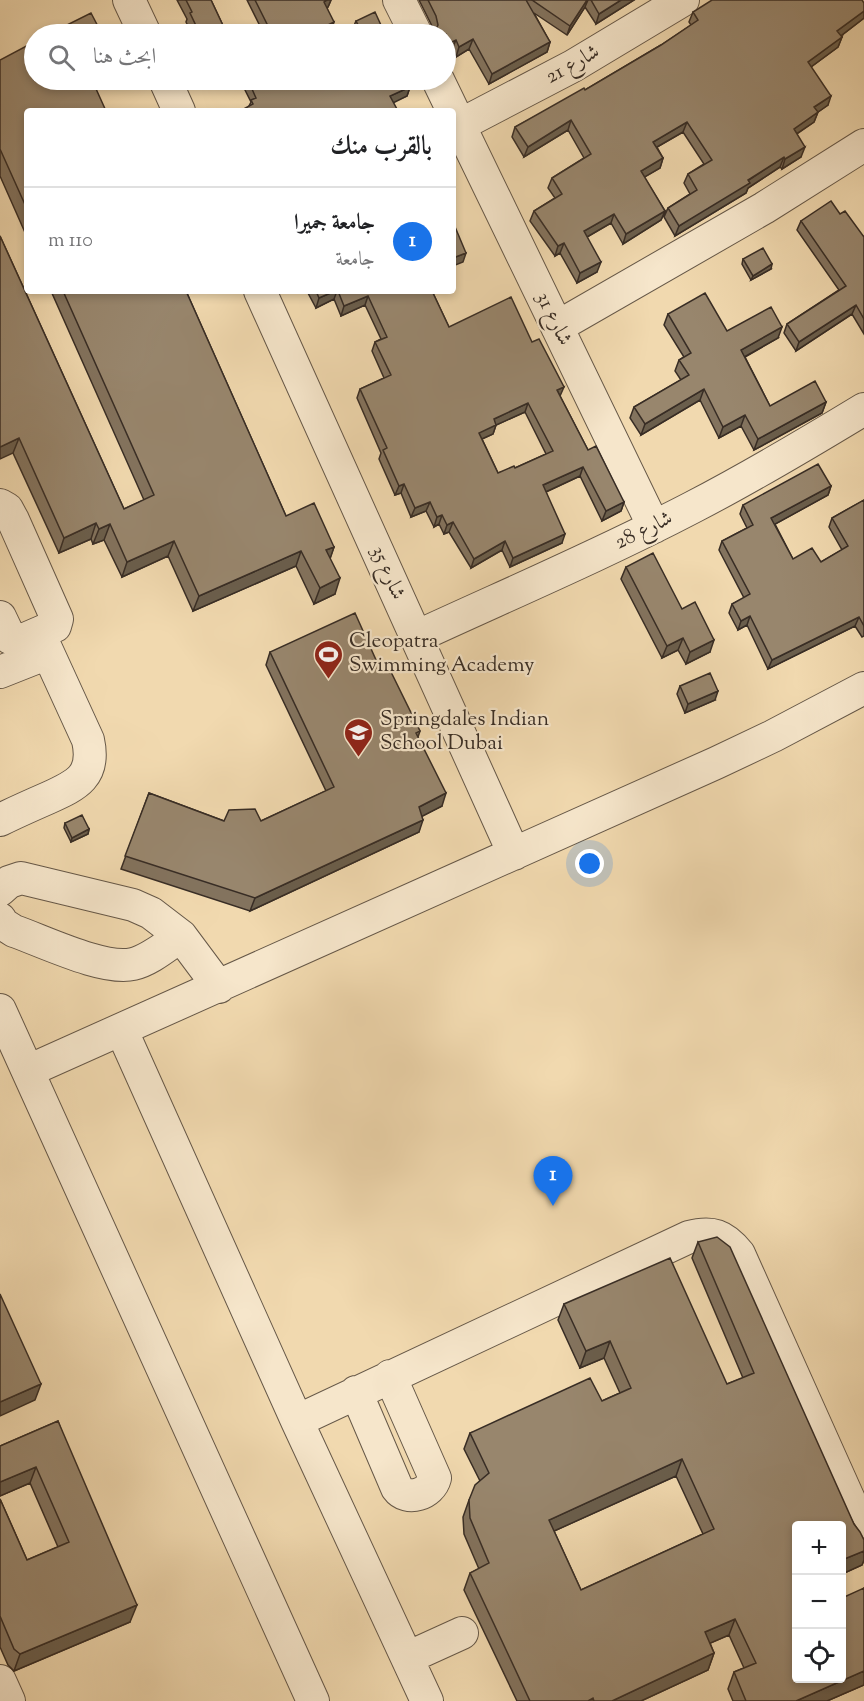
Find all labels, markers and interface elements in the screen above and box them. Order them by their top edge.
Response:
search box [24,24,456,90]
street label: شارع 21 [540,38,606,93]
icon: search [45,41,78,74]
text: ابحث هنا [93,42,156,74]
text: بالقرب منك [330,129,432,166]
text: جامعة جميرا [294,208,375,240]
text: 110 m [48,227,93,256]
text: 1 [409,227,416,256]
text: جامعة [336,246,375,275]
street label: شارع 31 [526,287,579,351]
street label: شارع 28 [610,504,679,559]
street label: شارع 35 [361,541,412,605]
place label: Cleopatra Swimming Academy [349,627,535,681]
sports icon: Cleopatra Swimming Academy [312,638,344,680]
place label: Springdales Indian School Dubai [380,705,549,759]
school or university icon: Springdales Indian School Dubai [343,716,375,758]
your location [575,849,604,878]
pin: 1 [534,1156,572,1206]
map controls [792,1521,846,1683]
button: + [792,1521,846,1575]
button: − [792,1575,846,1629]
button: locate [792,1629,846,1683]

